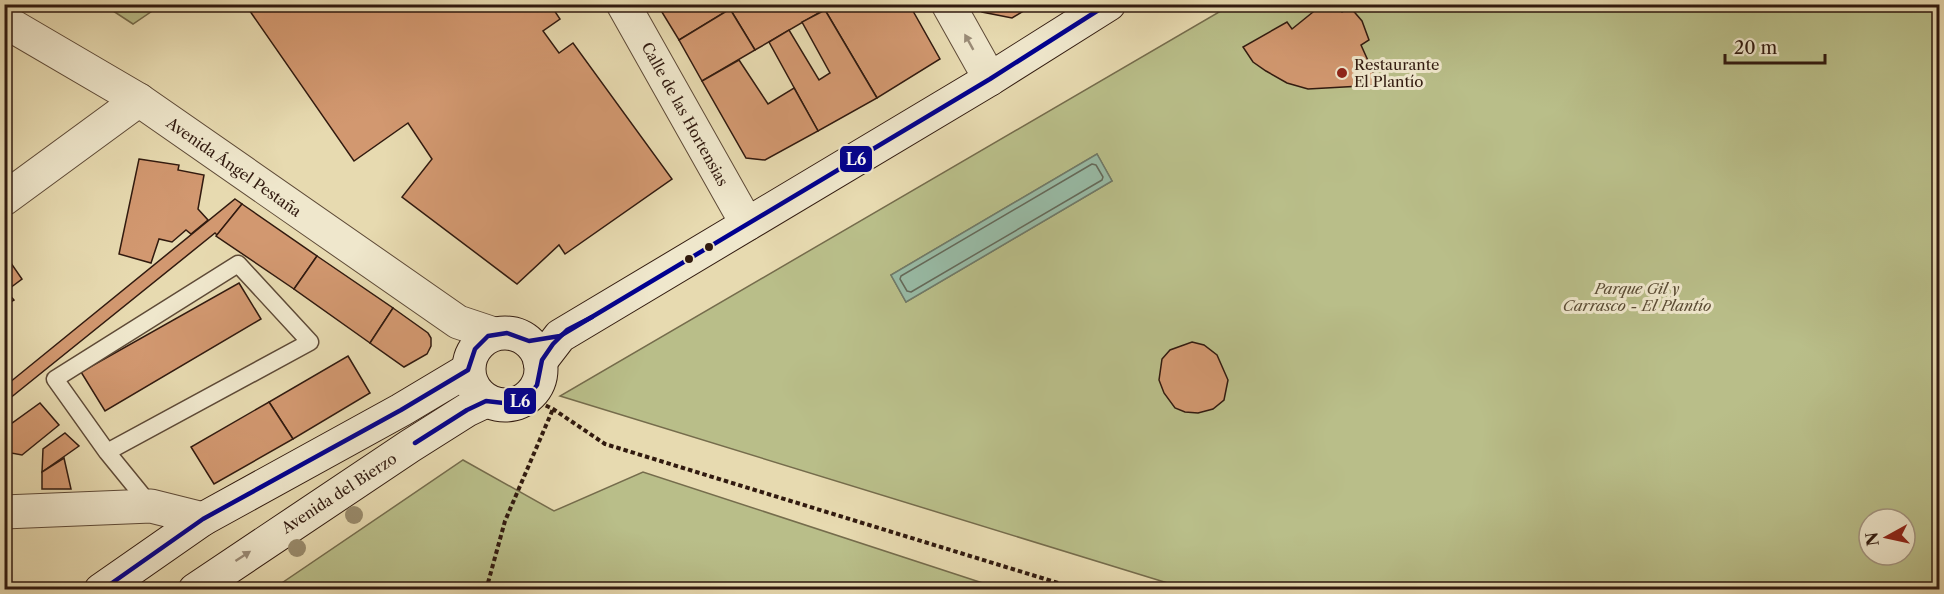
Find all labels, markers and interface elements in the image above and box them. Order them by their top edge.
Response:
scale bar [1725,27,1826,65]
one-way arrow [964,33,974,50]
text: 20 m [1734,37,1778,59]
street label: Calle de las Hortensias [637,39,733,189]
place label: Restaurante El Plantío [1354,55,1439,91]
marker: Restaurante El Plantío [1335,66,1349,80]
street label: Avenida Ángel Pestaña [162,113,305,221]
line badge: L6 [839,145,873,173]
text: L6 [846,149,867,169]
unlabelled marker [703,241,715,253]
unlabelled marker [683,253,695,265]
park label: Parque Gil y Carrasco - El Plantío [1563,279,1711,315]
line badge: L6 [503,387,537,415]
text: L6 [510,391,531,411]
street label: Avenida del Bierzo [277,449,400,538]
north arrow [1857,507,1917,567]
text: N [1861,531,1883,547]
one-way arrow [235,551,251,562]

